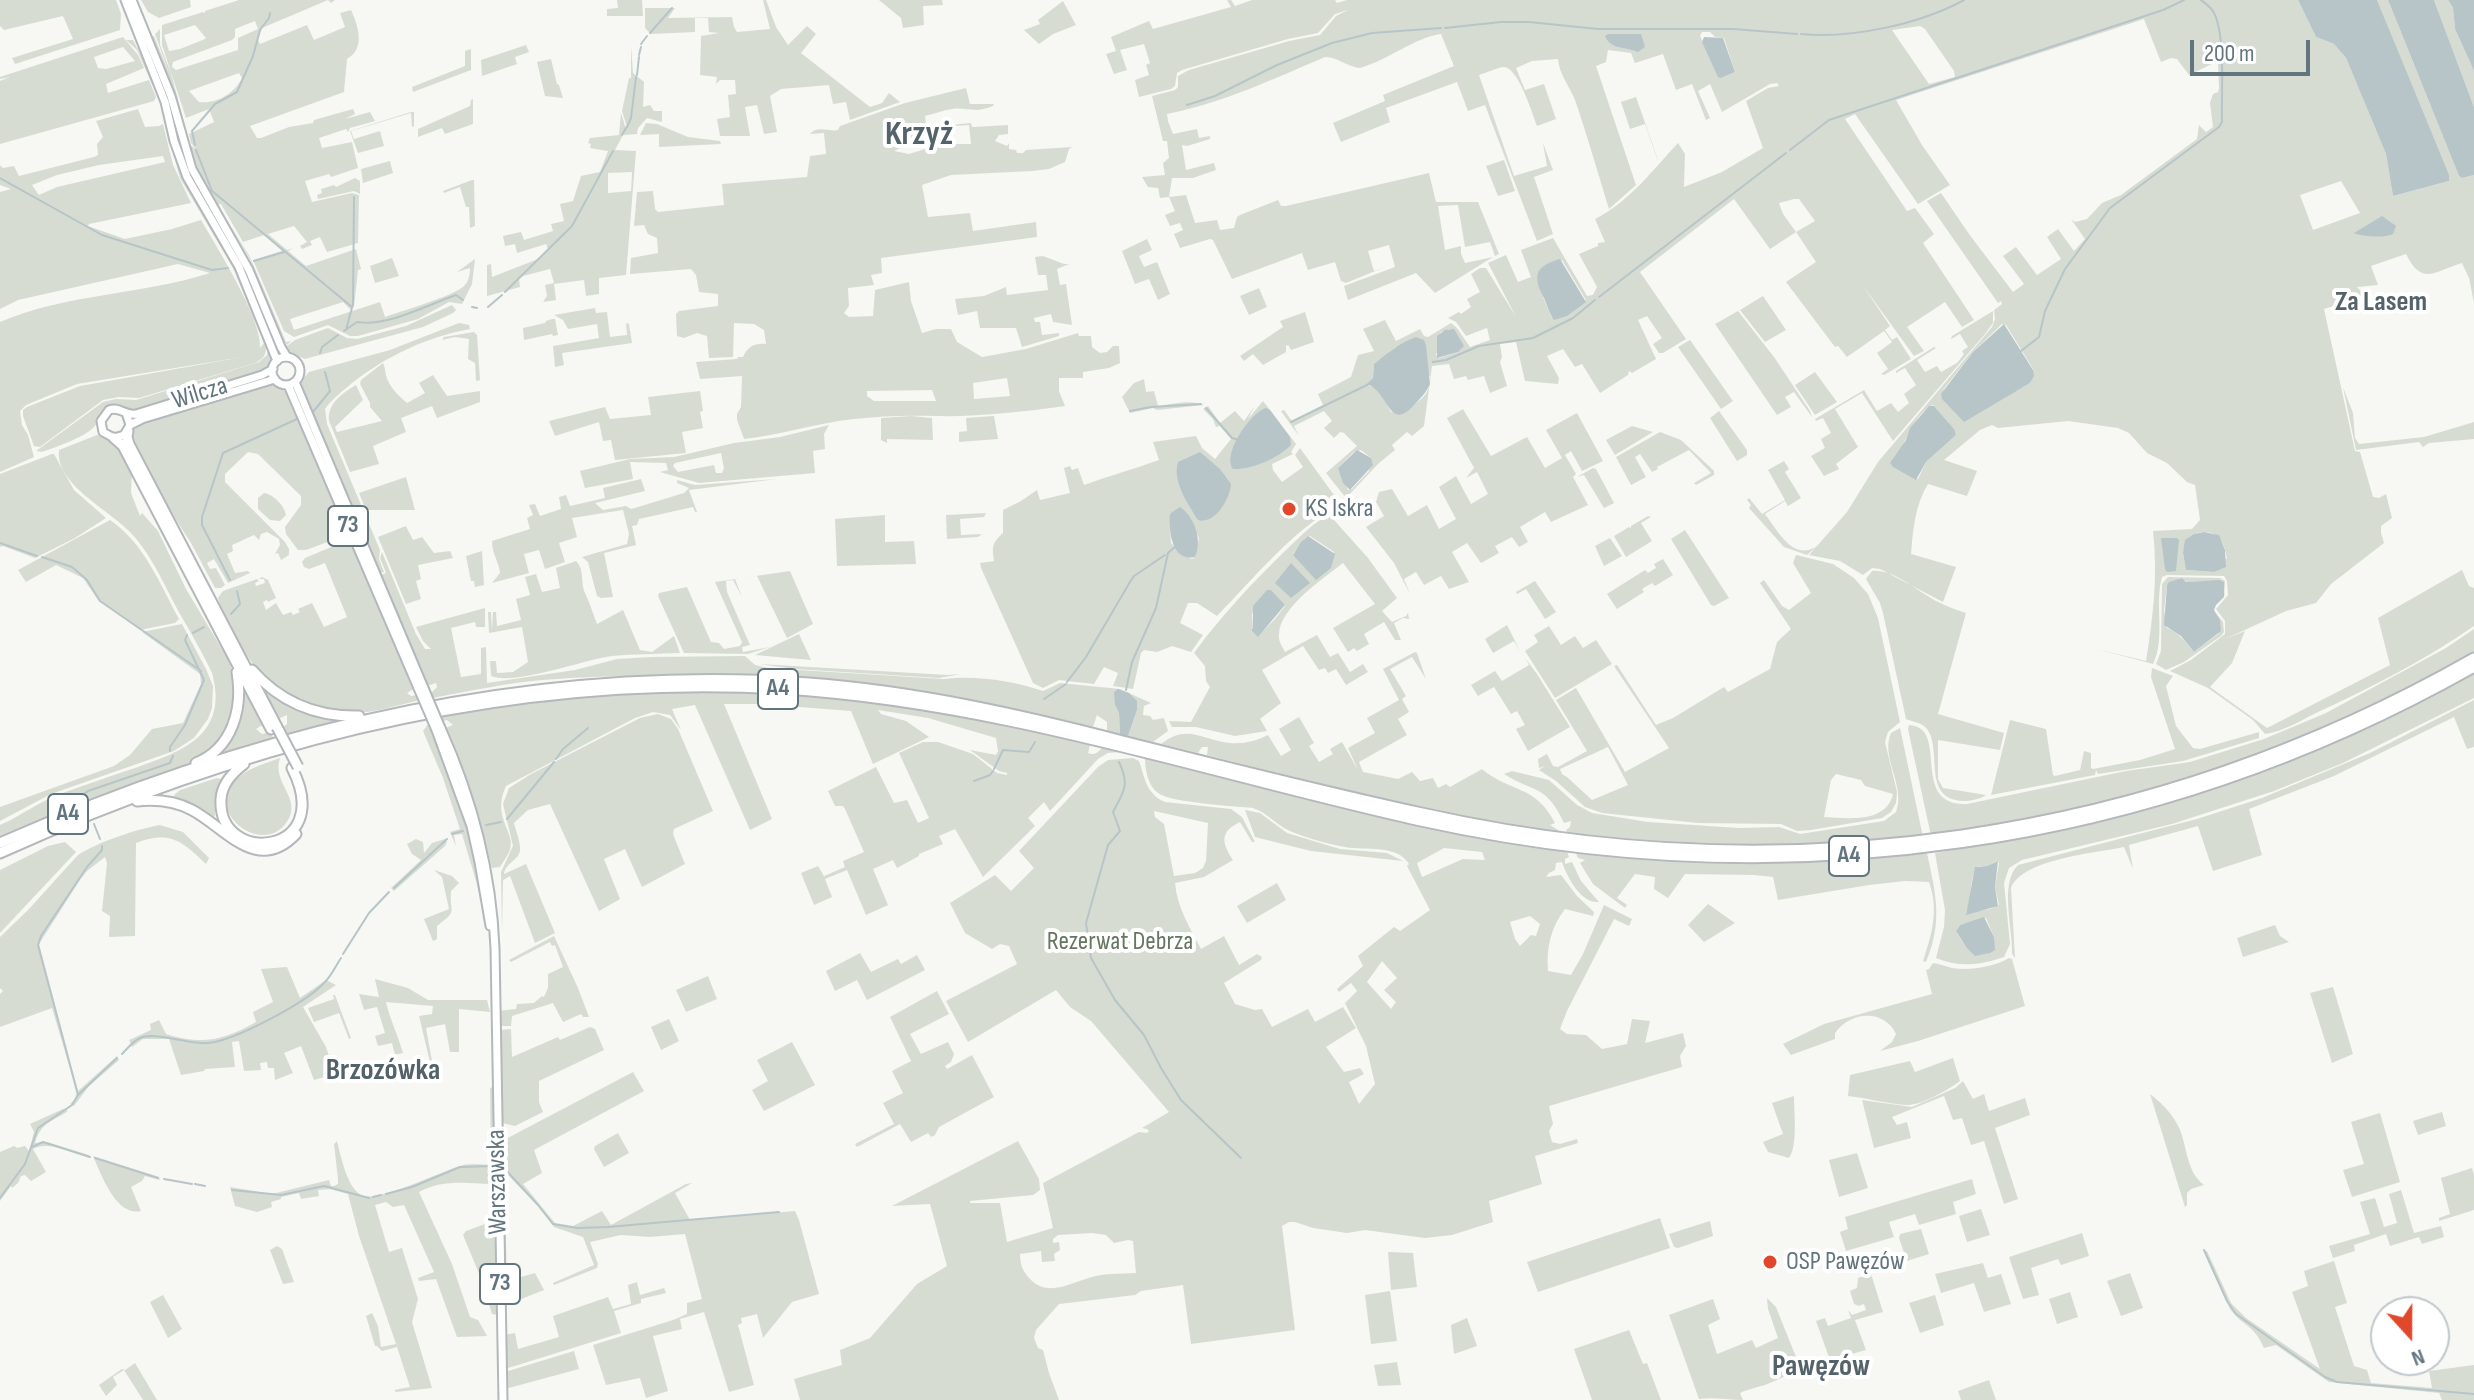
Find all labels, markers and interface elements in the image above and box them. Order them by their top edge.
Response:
scale bar [2194,24,2314,74]
text: 200 m [2204,39,2255,68]
district label: Krzyż [885,115,953,155]
district label: Za Lasem [2335,286,2427,320]
street label: Wilcza [169,371,231,417]
place label: KS Iskra [1305,493,1374,525]
marker: KS Iskra [1280,500,1298,518]
road number: 73 [328,506,368,546]
road number: A4 [758,669,798,709]
road number: A4 [48,794,88,834]
road number: A4 [1829,836,1869,876]
park label: Rezerwat Debrza [1047,926,1193,958]
district label: Brzozówka [326,1053,440,1089]
street label: Warszawska [481,1129,515,1235]
place label: OSP Pawęzów [1786,1246,1905,1278]
marker: OSP Pawęzów [1761,1253,1779,1271]
road number: 73 [480,1264,520,1304]
north arrow [2370,1296,2450,1376]
text: N [2408,1342,2428,1372]
district label: Pawęzów [1772,1349,1870,1385]

